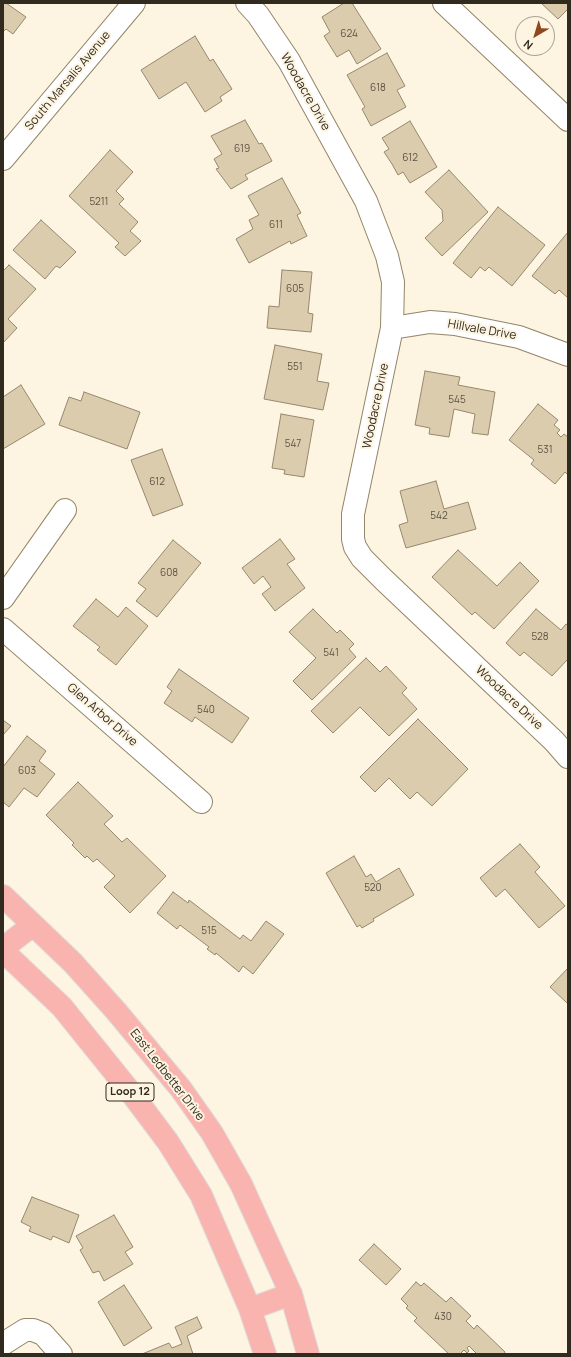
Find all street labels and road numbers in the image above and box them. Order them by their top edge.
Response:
street label: South Marsalis Avenue [22,28,114,134]
street label: Woodacre Drive [277,51,333,133]
street label: Hillvale Drive [447,317,517,343]
street label: Woodacre Drive [360,362,392,450]
street label: Woodacre Drive [472,663,546,733]
street label: Glen Arbor Drive [64,681,140,749]
street label: East Ledbetter Drive [127,1026,207,1124]
road number: Loop 12 [106,1083,154,1101]

